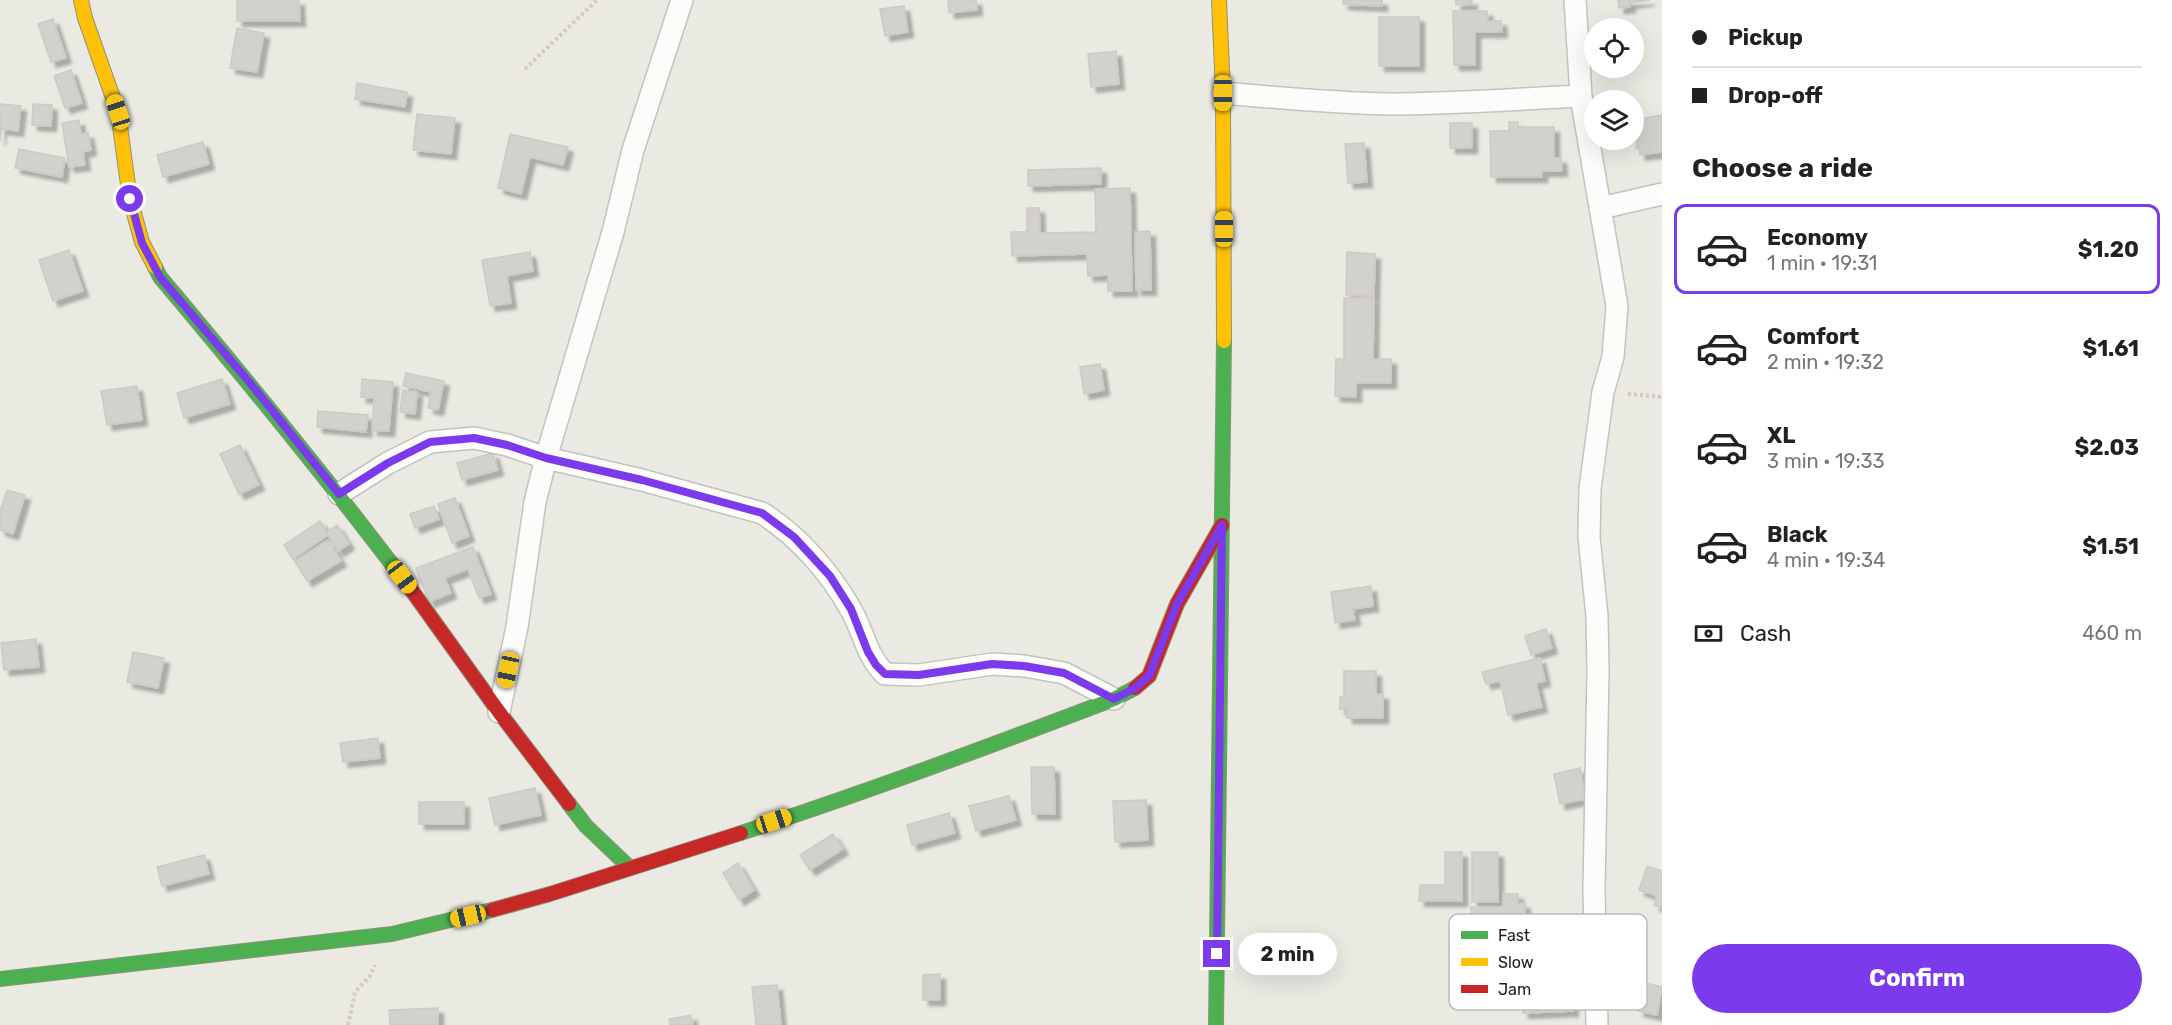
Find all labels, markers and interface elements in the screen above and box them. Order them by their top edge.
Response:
map controls [1584,18,1644,150]
button: locate [1584,18,1644,78]
text: Pickup [1728,24,1803,51]
car [1214,75,1232,111]
text: Drop-off [1728,82,1823,109]
button: layers [1584,90,1644,150]
car [104,92,132,132]
text: Choose a ride [1692,152,1873,184]
route start [116,185,143,212]
car [1215,211,1233,247]
icon: car [1695,222,1749,276]
text: Economy [1767,224,1868,251]
text: $1.20 [2078,236,2139,263]
text: 1 min · 19:31 [1767,251,1877,275]
icon: car [1695,321,1749,375]
text: Comfort [1767,323,1859,350]
text: $1.61 [2082,335,2139,362]
text: 2 min · 19:32 [1767,350,1884,374]
icon: car [1695,420,1749,474]
text: XL [1767,422,1795,449]
text: $2.03 [2074,434,2139,461]
text: 3 min · 19:33 [1767,449,1885,473]
icon: car [1695,519,1749,573]
text: Black [1767,521,1828,548]
text: $1.51 [2082,533,2139,560]
text: 4 min · 19:34 [1767,548,1885,572]
car [384,557,420,597]
icon: cash [1692,617,1725,650]
text: Cash [1740,620,1791,647]
text: 460 m [2082,621,2142,645]
car [495,651,521,689]
car [754,807,794,835]
car [448,903,488,929]
legend [1449,914,1647,1010]
text: Fast [1498,926,1530,945]
callout: 2 min [1238,933,1337,975]
route end [1203,940,1230,967]
text: 2 min [1260,942,1315,966]
button: Confirm [1692,944,2142,1013]
text: Slow [1498,953,1534,972]
text: Jam [1498,980,1531,999]

